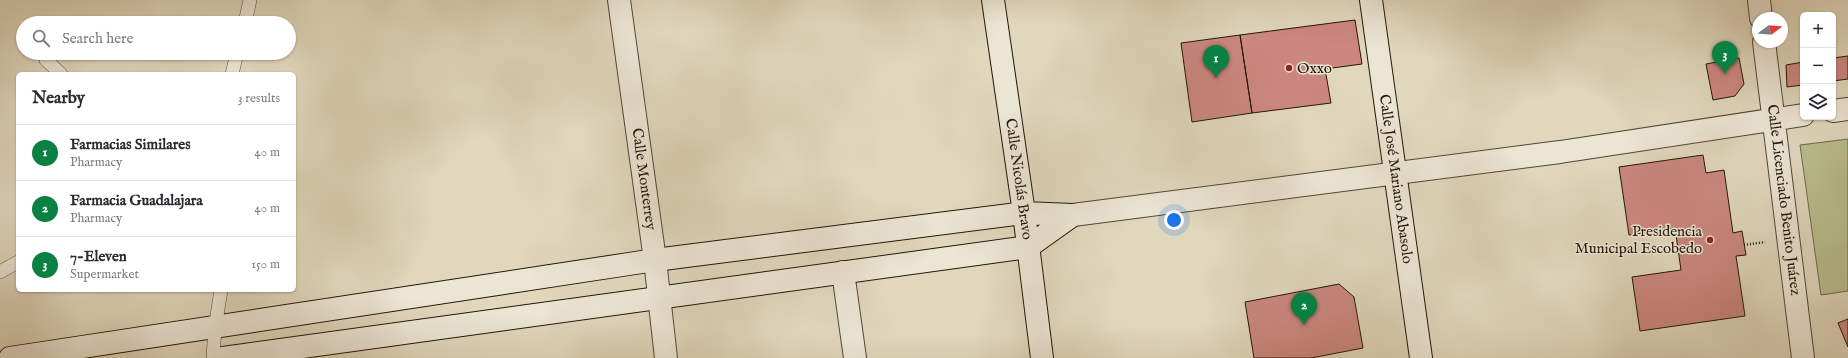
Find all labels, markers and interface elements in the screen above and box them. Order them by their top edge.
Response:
north arrow [1752,12,1788,48]
map controls [1800,12,1836,120]
button: + [1800,12,1836,48]
search box [16,16,296,60]
icon: search [30,27,52,49]
text: Search here [62,29,133,48]
pin: 3 [1712,41,1738,74]
pin: 1 [1203,45,1229,78]
button: − [1800,48,1836,84]
place label: Oxxo [1297,59,1332,78]
marker: Oxxo [1284,63,1294,73]
button: layers [1800,84,1836,120]
text: Nearby [32,88,85,109]
text: 3 results [238,90,280,107]
street label: Calle José Mariano Abasolo [1375,93,1417,265]
street label: Calle Licenciado Benito Juárez [1763,103,1805,297]
street label: Calle Nicolás Bravo [1001,117,1037,241]
street label: Calle Monterrey [627,127,661,232]
text: Farmacias Similares [70,135,190,154]
text: 1 [43,144,47,161]
text: 40 m [254,144,280,161]
text: Pharmacy [70,154,122,171]
text: Farmacia Guadalajara [70,191,203,210]
text: 2 [42,200,48,217]
text: 40 m [254,200,280,217]
text: Pharmacy [70,210,122,227]
your location [1164,210,1184,230]
place label: Presidencia Municipal Escobedo [1575,222,1703,258]
marker: Presidencia Municipal Escobedo [1705,235,1715,245]
text: 7-Eleven [70,247,127,266]
text: 3 [43,256,47,273]
text: 150 m [251,256,280,273]
text: Supermarket [70,266,139,283]
pin: 2 [1291,292,1317,325]

